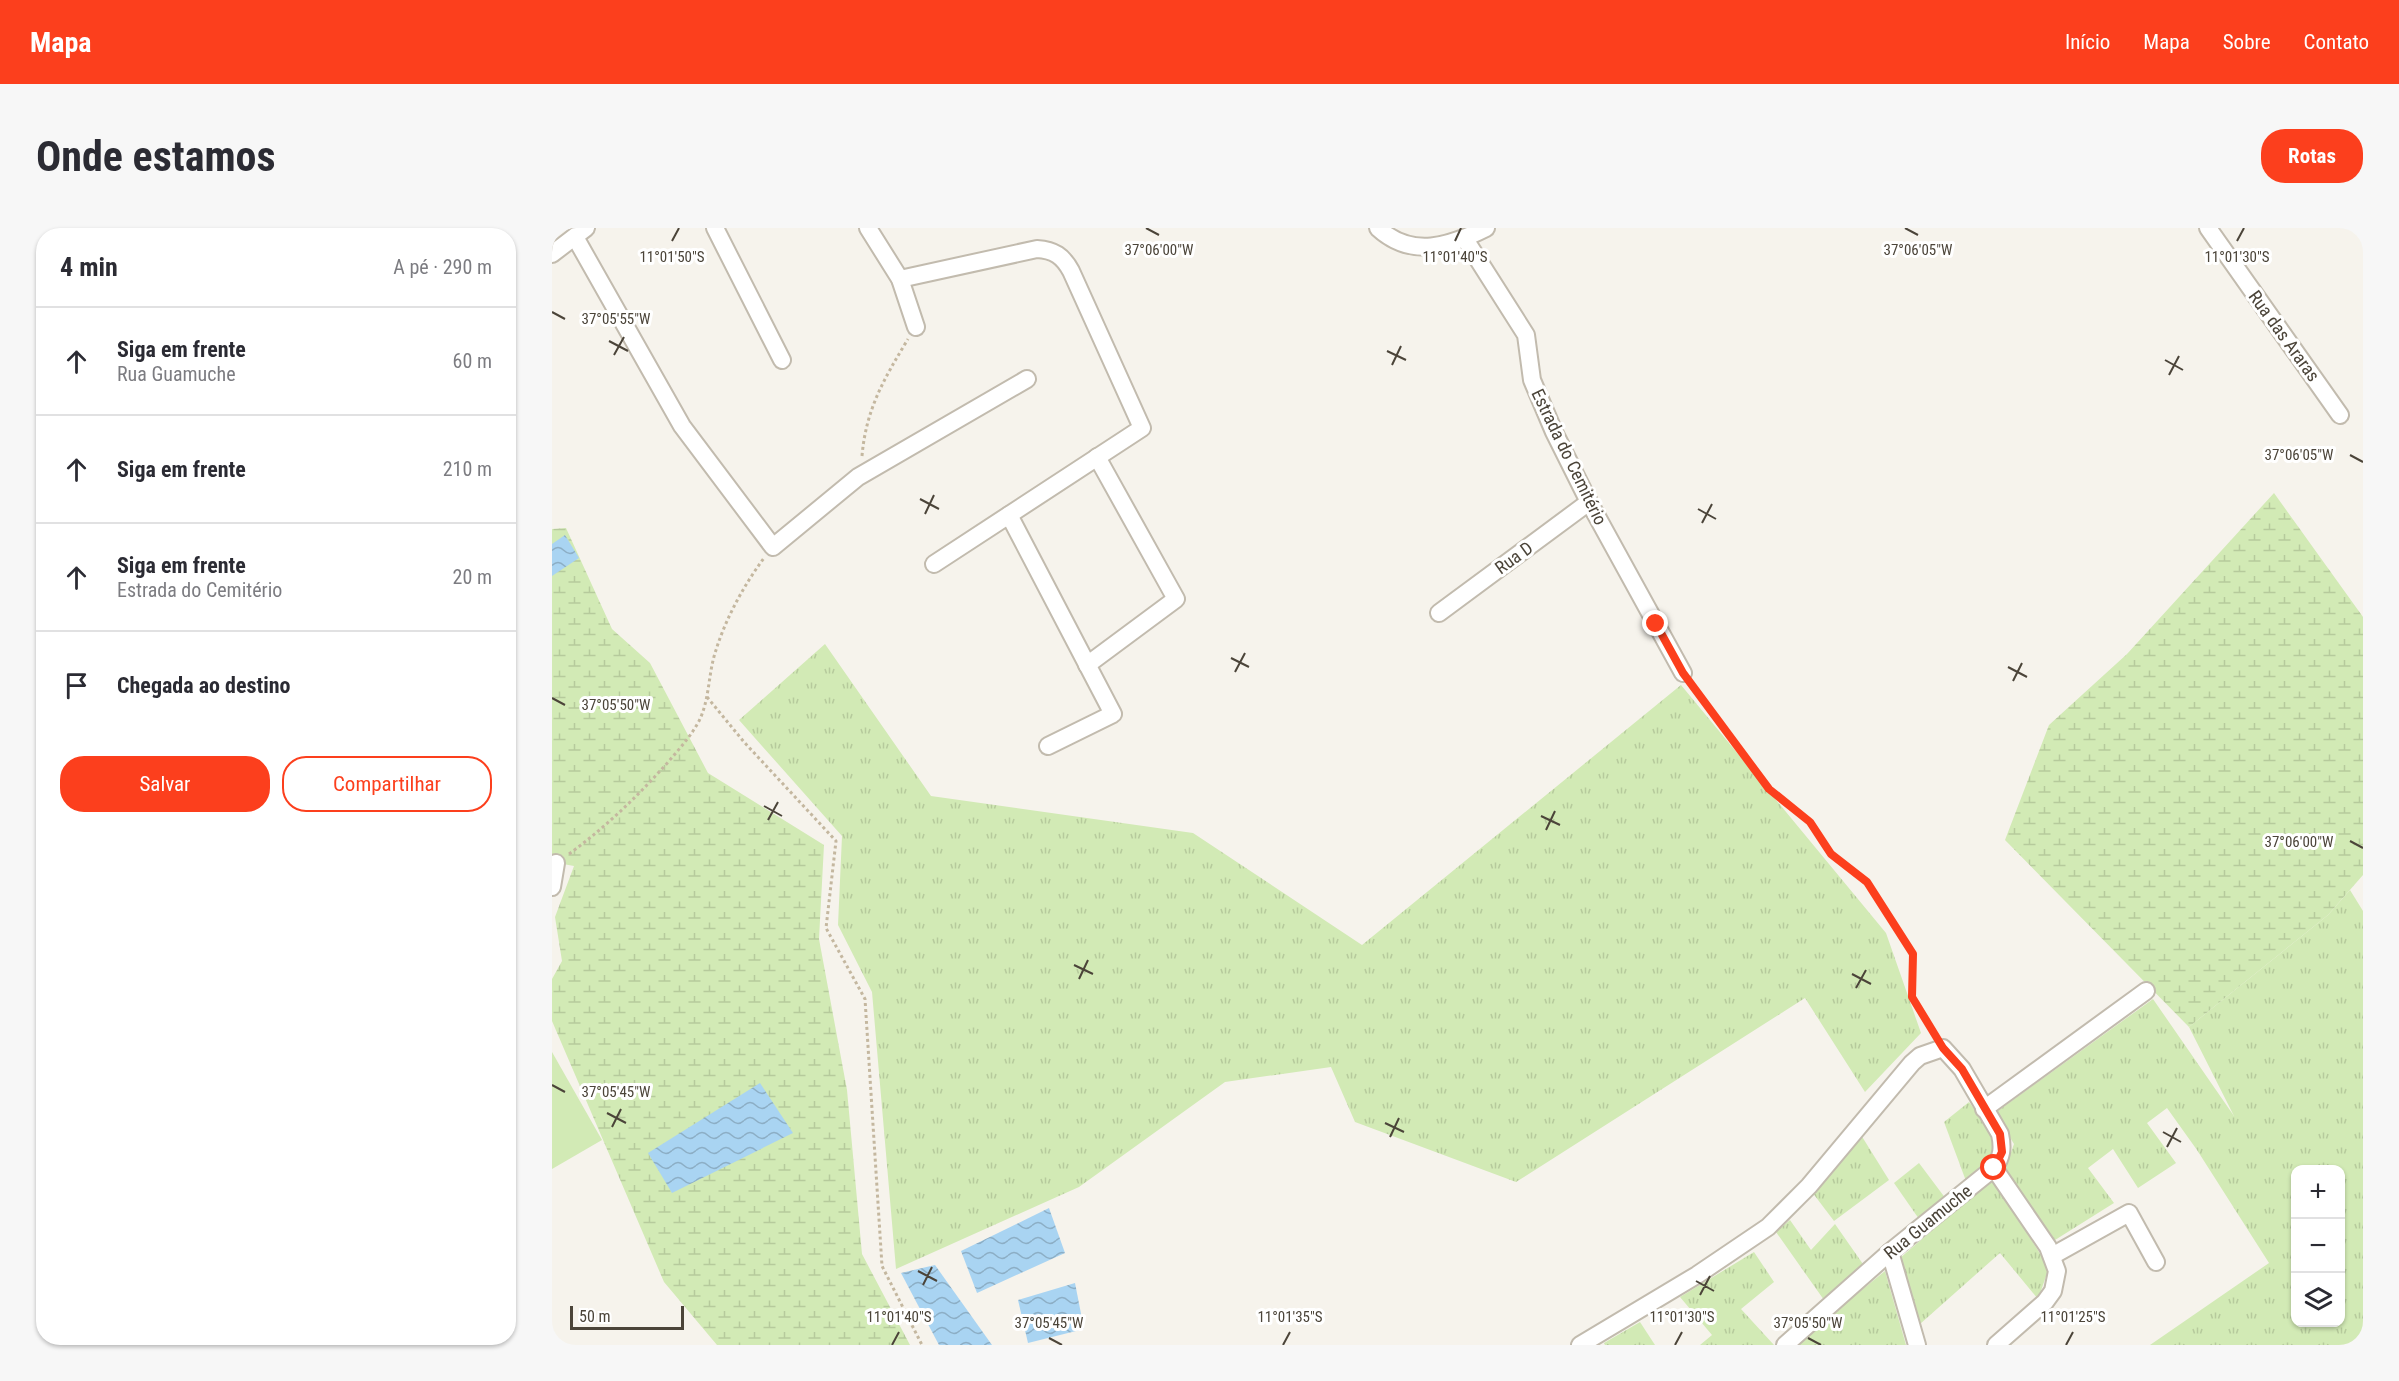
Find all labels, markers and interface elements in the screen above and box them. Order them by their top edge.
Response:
text: Mapa [30,26,91,59]
text: Início [2065,30,2110,54]
text: Mapa [2143,30,2190,54]
text: Sobre [2223,30,2271,54]
text: Contato [2304,30,2369,54]
button: Rotas [2261,129,2363,183]
text: Onde estamos [36,132,276,181]
text: 37°06'00"W [1125,241,1194,259]
text: 37°06'05"W [1884,241,1953,259]
text: 11°01'50"S [639,248,705,266]
text: 11°01'40"S [1422,248,1488,266]
text: 11°01'30"S [2204,248,2270,266]
text: 4 min [60,252,118,282]
text: A pé · 290 m [393,255,492,279]
street label: Rua das Araras [2244,286,2324,385]
text: 37°05'55"W [582,310,651,328]
text: Siga em frente [117,337,246,362]
icon: ahead [60,345,93,378]
text: 60 m [453,349,492,373]
text: Rua Guamuche [117,362,236,386]
street label: Estrada do Cemitério [1527,385,1611,528]
text: 37°06'05"W [2265,446,2334,464]
icon: ahead [60,453,93,486]
text: Siga em frente [117,457,246,482]
text: 210 m [443,457,492,481]
street label: Rua D [1491,537,1537,578]
text: Siga em frente [117,553,246,578]
icon: ahead [60,561,93,594]
text: 20 m [453,565,492,589]
text: Estrada do Cemitério [117,578,282,602]
route end [1642,610,1668,636]
icon: arrive [60,669,93,702]
text: Chegada ao destino [117,673,291,698]
text: 37°05'50"W [582,696,651,714]
button: Salvar [60,756,270,812]
button: Compartilhar [282,756,492,812]
text: 37°06'00"W [2265,833,2334,851]
text: 37°05'45"W [582,1083,651,1101]
route start [1980,1154,2006,1180]
map controls [2291,1165,2345,1327]
button: + [2291,1165,2345,1219]
street label: Rua Guamuche [1880,1180,1976,1263]
button: − [2291,1219,2345,1273]
button: layers [2291,1273,2345,1327]
scale bar [570,1303,684,1330]
text: 50 m [579,1307,611,1326]
text: 11°01'40"S [866,1308,932,1326]
text: 11°01'35"S [1257,1308,1323,1326]
text: 11°01'30"S [1649,1308,1715,1326]
text: 11°01'25"S [2040,1308,2106,1326]
text: 37°05'45"W [1015,1314,1084,1332]
text: 37°05'50"W [1774,1314,1843,1332]

